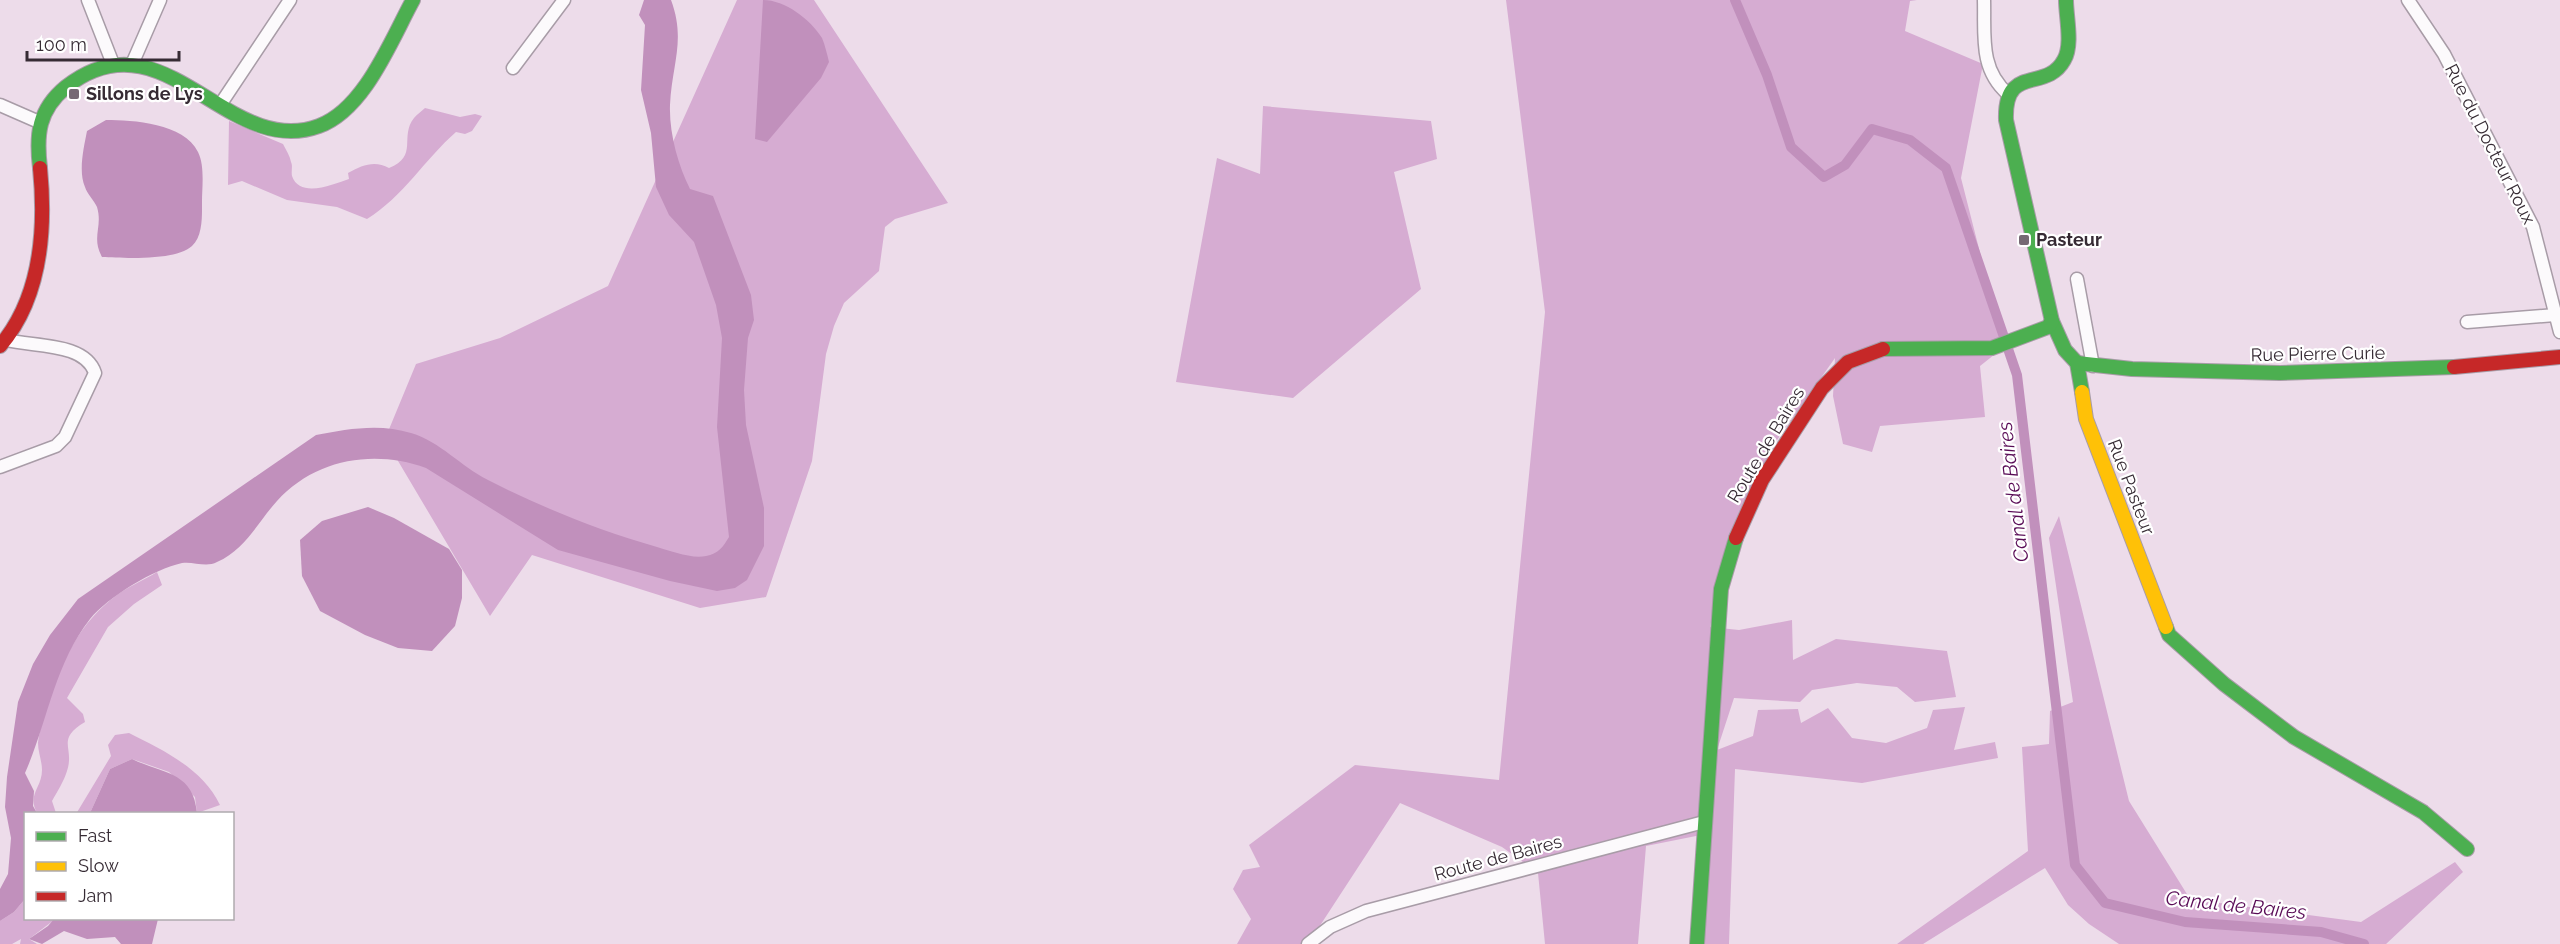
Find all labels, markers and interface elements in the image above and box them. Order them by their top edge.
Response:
scale bar [27,24,178,62]
text: 100 m [36,34,87,55]
street label: Rue du Docteur Roux [2441,60,2540,227]
place label: Sillons de Lys [86,83,203,104]
marker: Sillons de Lys [67,87,81,101]
place label: Pasteur [2036,229,2102,250]
marker: Pasteur [2017,233,2031,247]
street label: Rue Pierre Curie [2251,342,2386,365]
street label: Route de Baires [1723,383,1809,506]
water label: Canal de Baires [1992,420,2034,564]
street label: Rue Pasteur [2104,436,2160,538]
legend [24,812,234,920]
text: Fast [78,825,112,846]
street label: Route de Baires [1432,830,1564,885]
text: Slow [78,855,119,876]
text: Jam [78,885,113,906]
water label: Canal de Baires [2164,886,2308,924]

